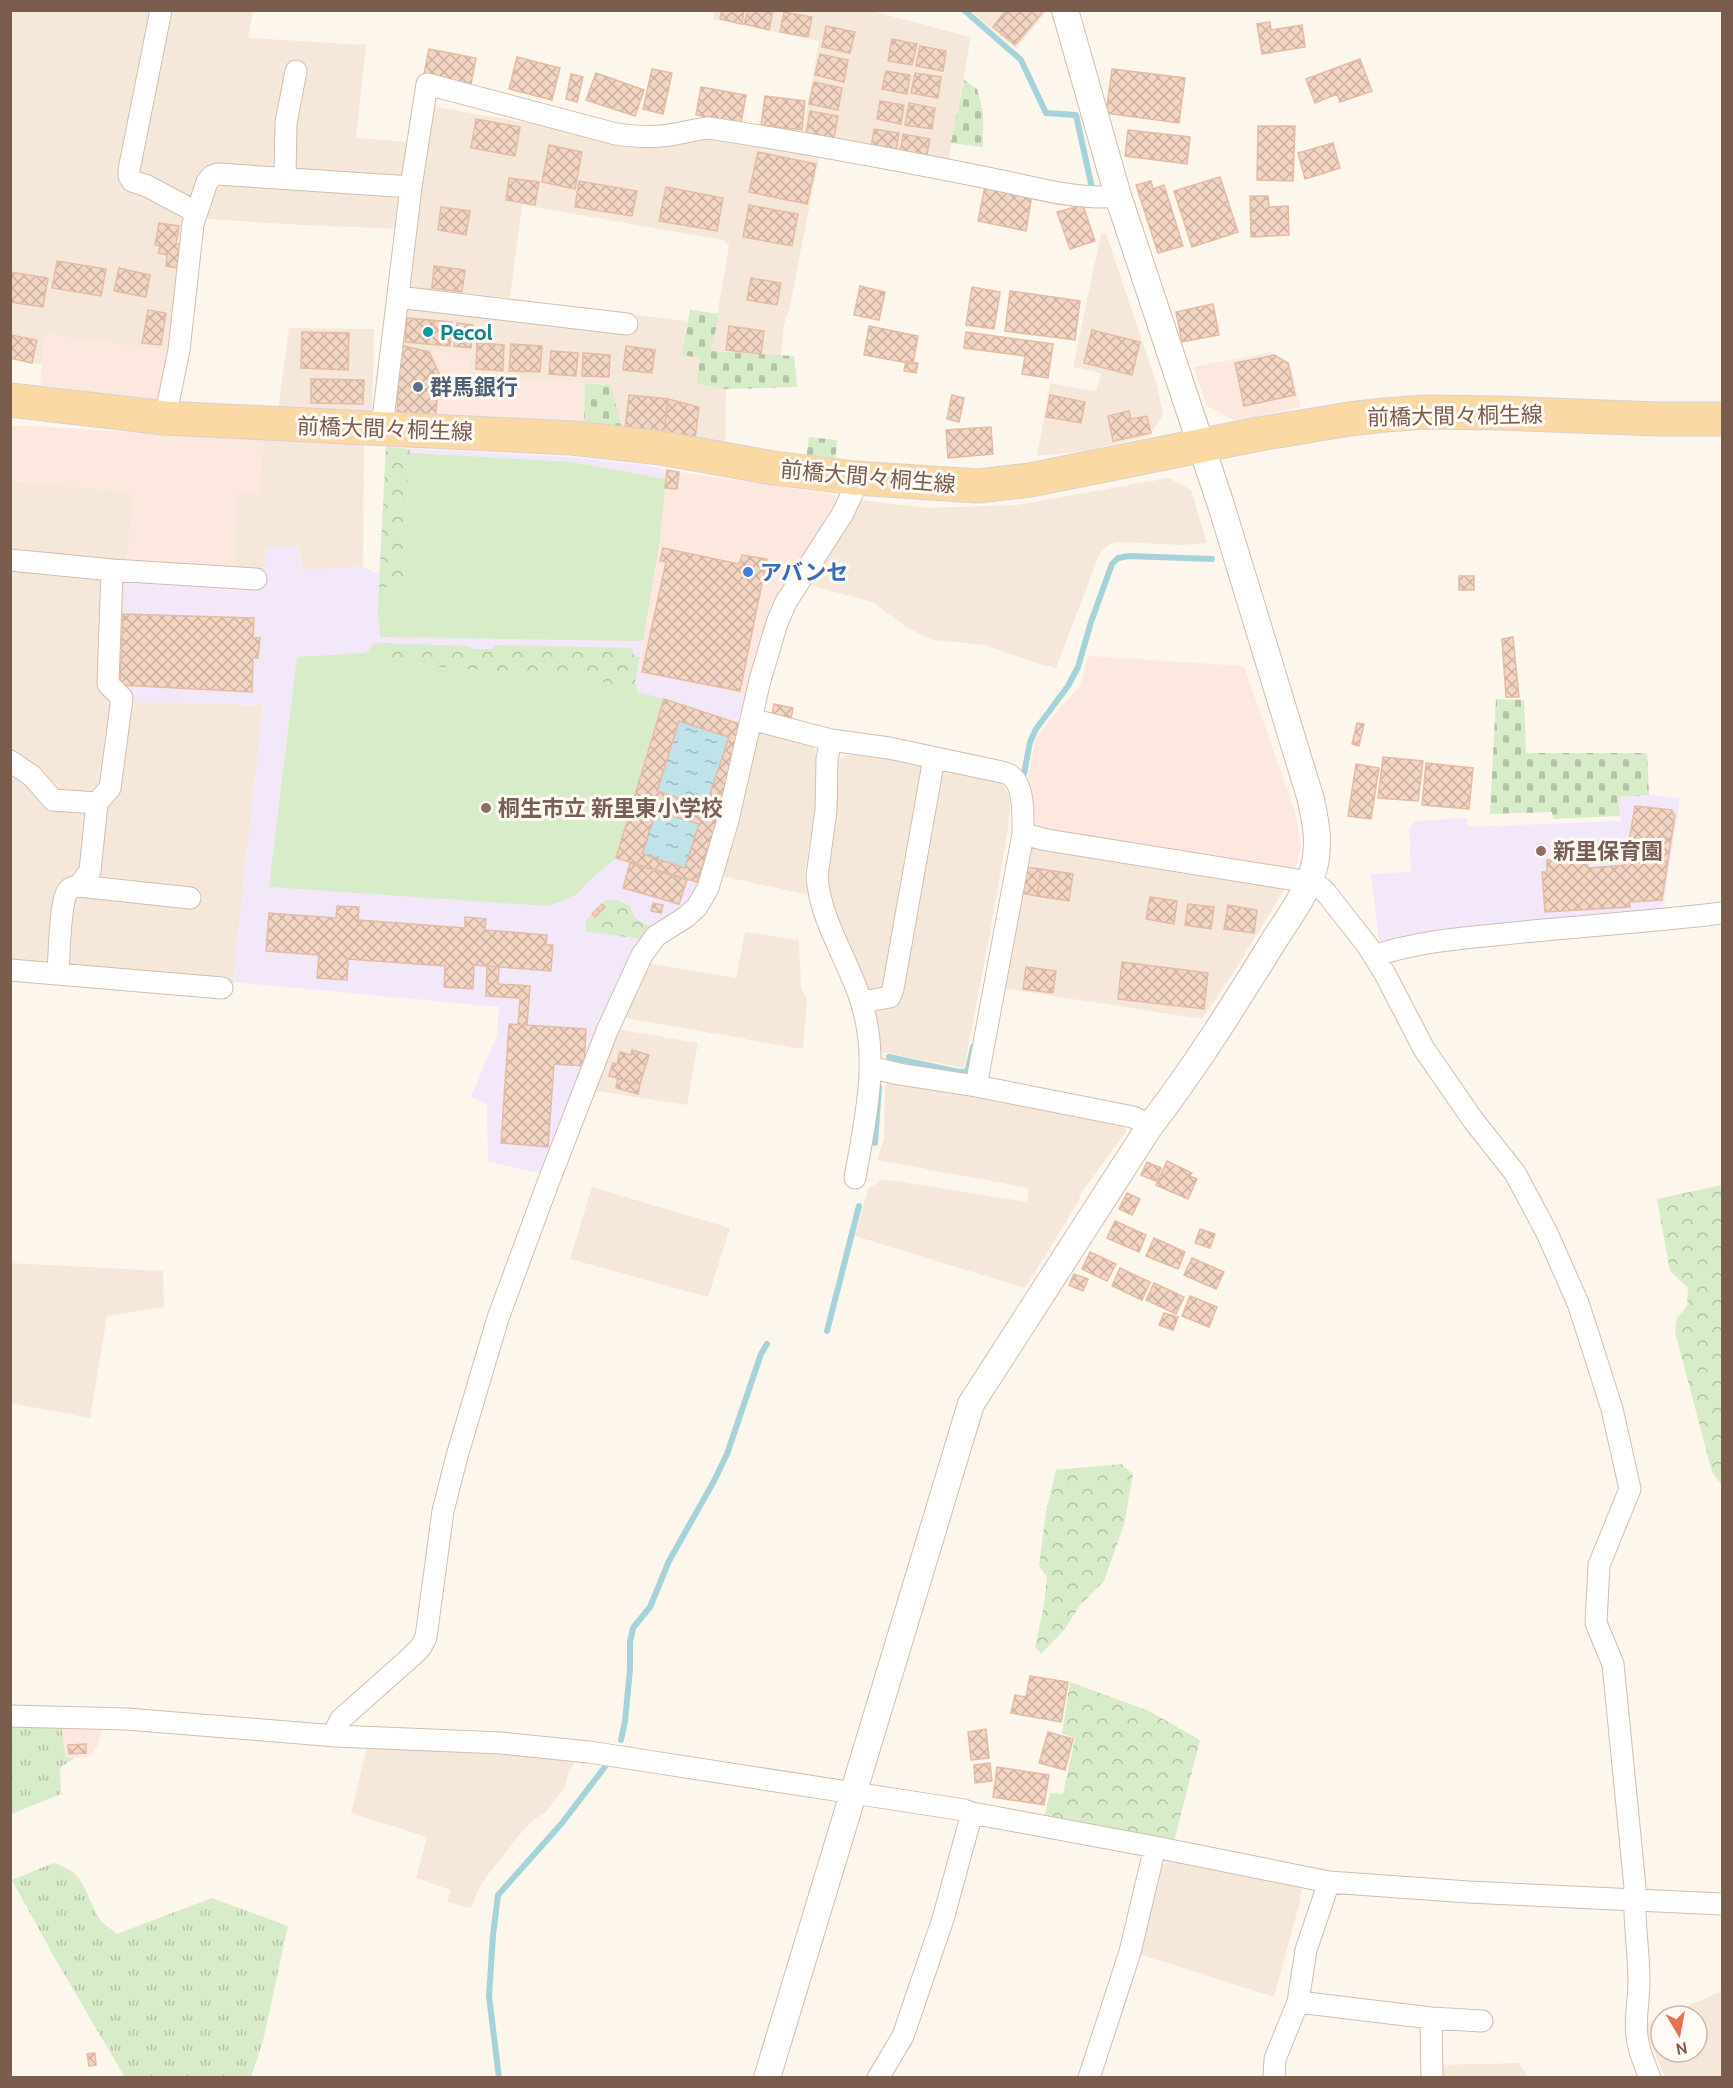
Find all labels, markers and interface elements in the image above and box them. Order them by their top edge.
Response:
place label: Pecol [440,319,493,346]
marker: Pecol [421,325,435,339]
place label: 群馬銀行 [430,374,518,401]
marker: 群馬銀行 [411,380,425,394]
street label: 前橋大間々桐生線 [1367,401,1543,431]
street label: 前橋大間々桐生線 [297,412,473,446]
street label: 前橋大間々桐生線 [779,456,957,498]
place label: アバンセ [760,559,848,586]
marker: アバンセ [741,565,755,579]
place label: 桐生市立 新里東小学校 [498,795,723,822]
marker: 桐生市立 新里東小学校 [479,801,493,815]
place label: 新里保育園 [1553,838,1663,865]
marker: 新里保育園 [1534,844,1548,858]
north arrow [1649,2004,1709,2064]
text: N [1674,2038,1689,2059]

